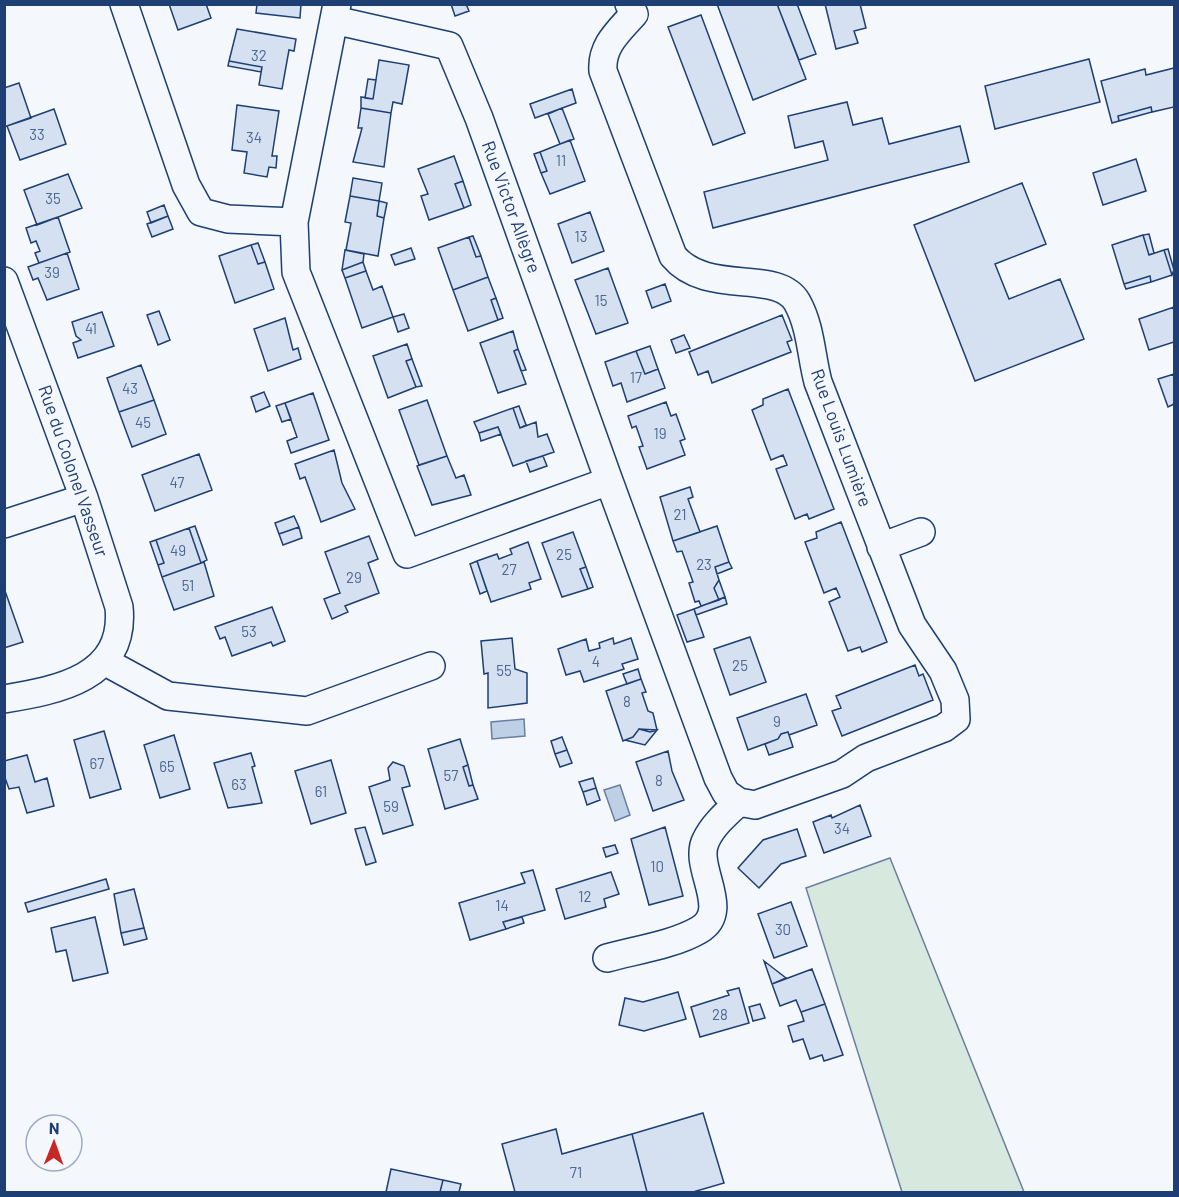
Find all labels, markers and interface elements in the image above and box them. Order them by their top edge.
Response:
house number: 32 [251,46,267,64]
house number: 33 [29,125,45,143]
house number: 34 [246,128,262,146]
street label: Rue Victor Allègre [478,138,546,276]
house number: 11 [556,151,566,169]
house number: 35 [45,189,61,207]
house number: 13 [575,227,587,245]
house number: 39 [44,263,60,281]
house number: 15 [595,291,607,309]
house number: 41 [85,319,97,337]
street label: Rue Louis Lumière [807,366,877,510]
house number: 17 [630,368,642,386]
house number: 43 [122,379,138,397]
street label: Rue du Colonel Vasseur [34,382,114,560]
house number: 45 [135,413,151,431]
house number: 19 [653,424,667,442]
house number: 47 [170,473,184,491]
house number: 21 [673,505,687,523]
house number: 49 [170,541,186,559]
house number: 25 [556,545,572,563]
house number: 23 [696,555,712,573]
house number: 27 [501,560,517,578]
house number: 29 [346,568,362,586]
house number: 51 [182,576,194,594]
house number: 53 [241,622,257,640]
house number: 4 [592,652,600,670]
house number: 25 [732,656,748,674]
house number: 55 [496,661,512,679]
house number: 8 [623,692,631,710]
house number: 9 [773,712,781,730]
house number: 67 [90,754,104,772]
house number: 65 [159,757,175,775]
house number: 57 [444,766,458,784]
house number: 8 [655,771,663,789]
house number: 63 [231,775,247,793]
house number: 61 [315,782,327,800]
house number: 59 [383,797,399,815]
house number: 34 [834,819,850,837]
house number: 10 [650,857,664,875]
house number: 12 [578,887,592,905]
house number: 14 [495,896,509,914]
house number: 30 [775,920,791,938]
house number: 28 [712,1005,728,1023]
north arrow [24,1113,84,1173]
text: N [49,1118,60,1137]
house number: 71 [570,1163,582,1181]

